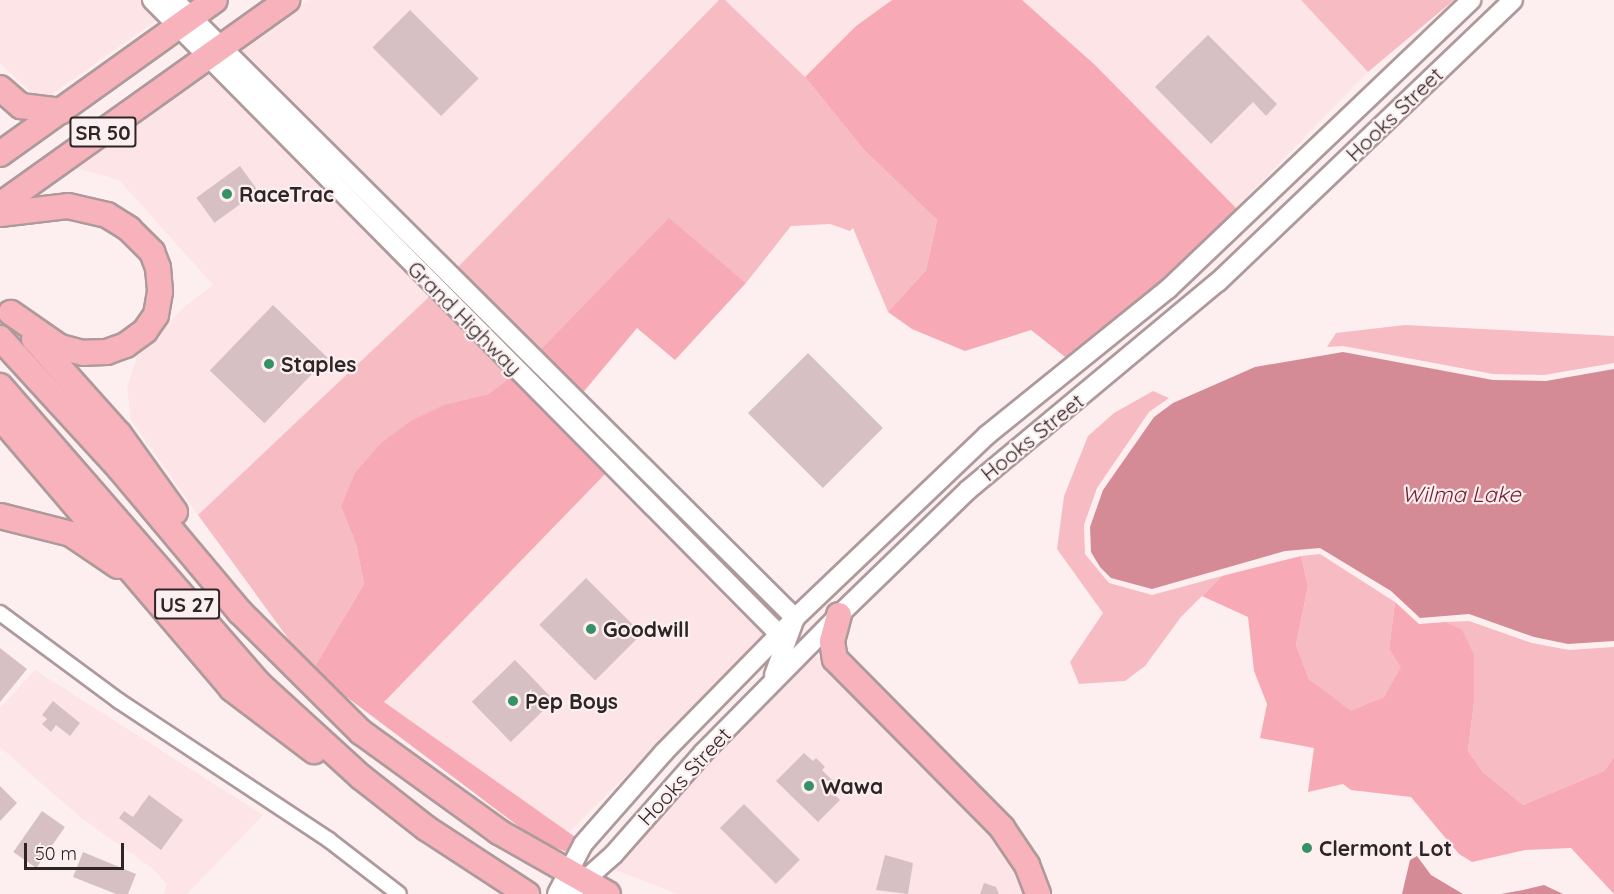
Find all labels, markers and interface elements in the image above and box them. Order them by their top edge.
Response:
street label: Hooks Street [1340,62,1448,166]
road number: SR 50 [68,115,138,149]
place label: RaceTrac [239,181,334,207]
marker: RaceTrac [220,187,234,201]
street label: Grand Highway [403,256,527,380]
place label: Staples [281,351,356,377]
marker: Staples [262,357,276,371]
street label: Hooks Street [976,388,1088,486]
water label: Wilma Lake [1401,482,1521,508]
road number: US 27 [154,587,220,621]
place label: Goodwill [603,616,689,642]
marker: Goodwill [584,622,598,636]
place label: Pep Boys [525,688,618,714]
marker: Pep Boys [506,694,520,708]
street label: Hooks Street [632,722,736,830]
place label: Wawa [821,773,883,799]
marker: Wawa [802,779,816,793]
scale bar [27,831,128,869]
place label: Clermont Lot [1319,835,1452,861]
marker: Clermont Lot [1300,841,1314,855]
text: 50 m [35,842,77,865]

